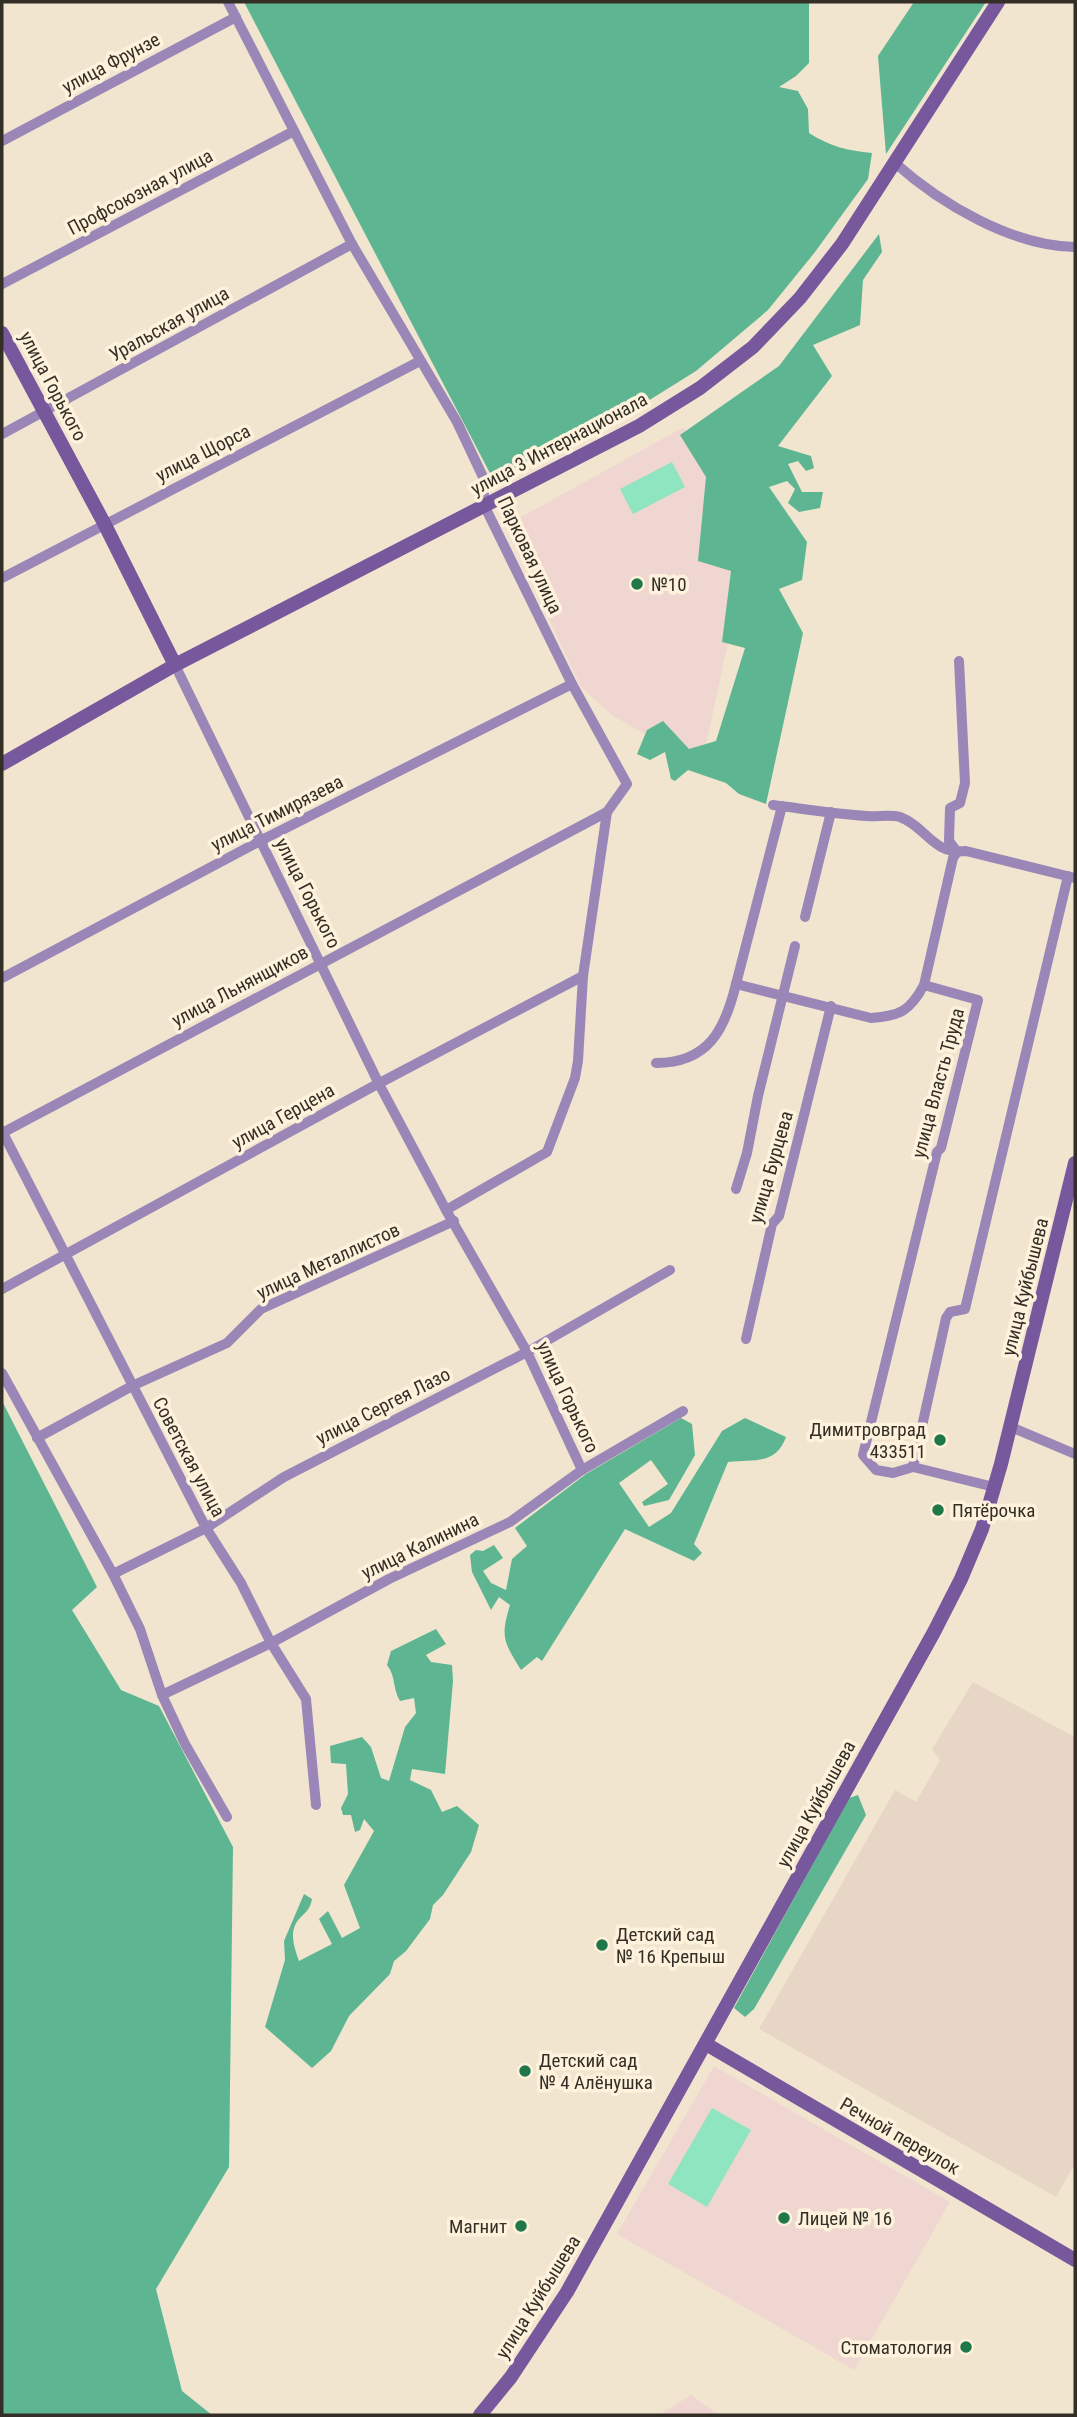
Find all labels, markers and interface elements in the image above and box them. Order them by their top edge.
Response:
street label: улица Фрунзе [58,28,164,98]
street label: Профсоюзная улица [63,144,217,240]
street label: Уральская улица [105,282,233,366]
street label: улица Горького [15,327,91,445]
street label: улица 3 Интернационала [467,388,651,500]
street label: улица Щорса [152,419,254,487]
street label: Парковая улица [493,493,567,617]
place label: №10 [651,573,687,596]
marker: №10 [629,576,645,592]
street label: улица Тимирязева [207,770,347,856]
street label: улица Горького [270,834,346,952]
street label: улица Льнянщиков [168,940,312,1032]
street label: улица Власть Труда [907,1006,969,1160]
street label: улица Герцена [228,1078,338,1154]
street label: улица Бурцева [744,1108,798,1226]
street label: улица Куйбышева [997,1216,1053,1358]
street label: улица Металлистов [253,1218,403,1304]
street label: улица Горького [532,1337,604,1457]
street label: улица Сергея Лазо [312,1362,454,1450]
street label: Советская улица [148,1393,230,1521]
place label: Димитровград 433511 [810,1418,926,1463]
marker: Димитровград 433511 [932,1432,948,1448]
place label: Пятёрочка [952,1499,1035,1522]
marker: Пятёрочка [930,1502,946,1518]
street label: улица Калинина [358,1508,482,1584]
street label: улица Куйбышева [772,1737,860,1871]
place label: Детский сад № 16 Крепыш [616,1923,725,1968]
marker: Детский сад № 16 Крепыш [594,1937,610,1953]
place label: Детский сад № 4 Алёнушка [539,2049,653,2094]
marker: Детский сад № 4 Алёнушка [517,2063,533,2079]
street label: Речной переулок [836,2092,964,2180]
place label: Лицей № 16 [798,2207,892,2230]
marker: Лицей № 16 [776,2210,792,2226]
place label: Магнит [449,2215,507,2238]
marker: Магнит [513,2218,529,2234]
street label: улица Куйбышева [491,2231,585,2363]
place label: Стоматология [841,2336,952,2359]
marker: Стоматология [958,2339,974,2355]

